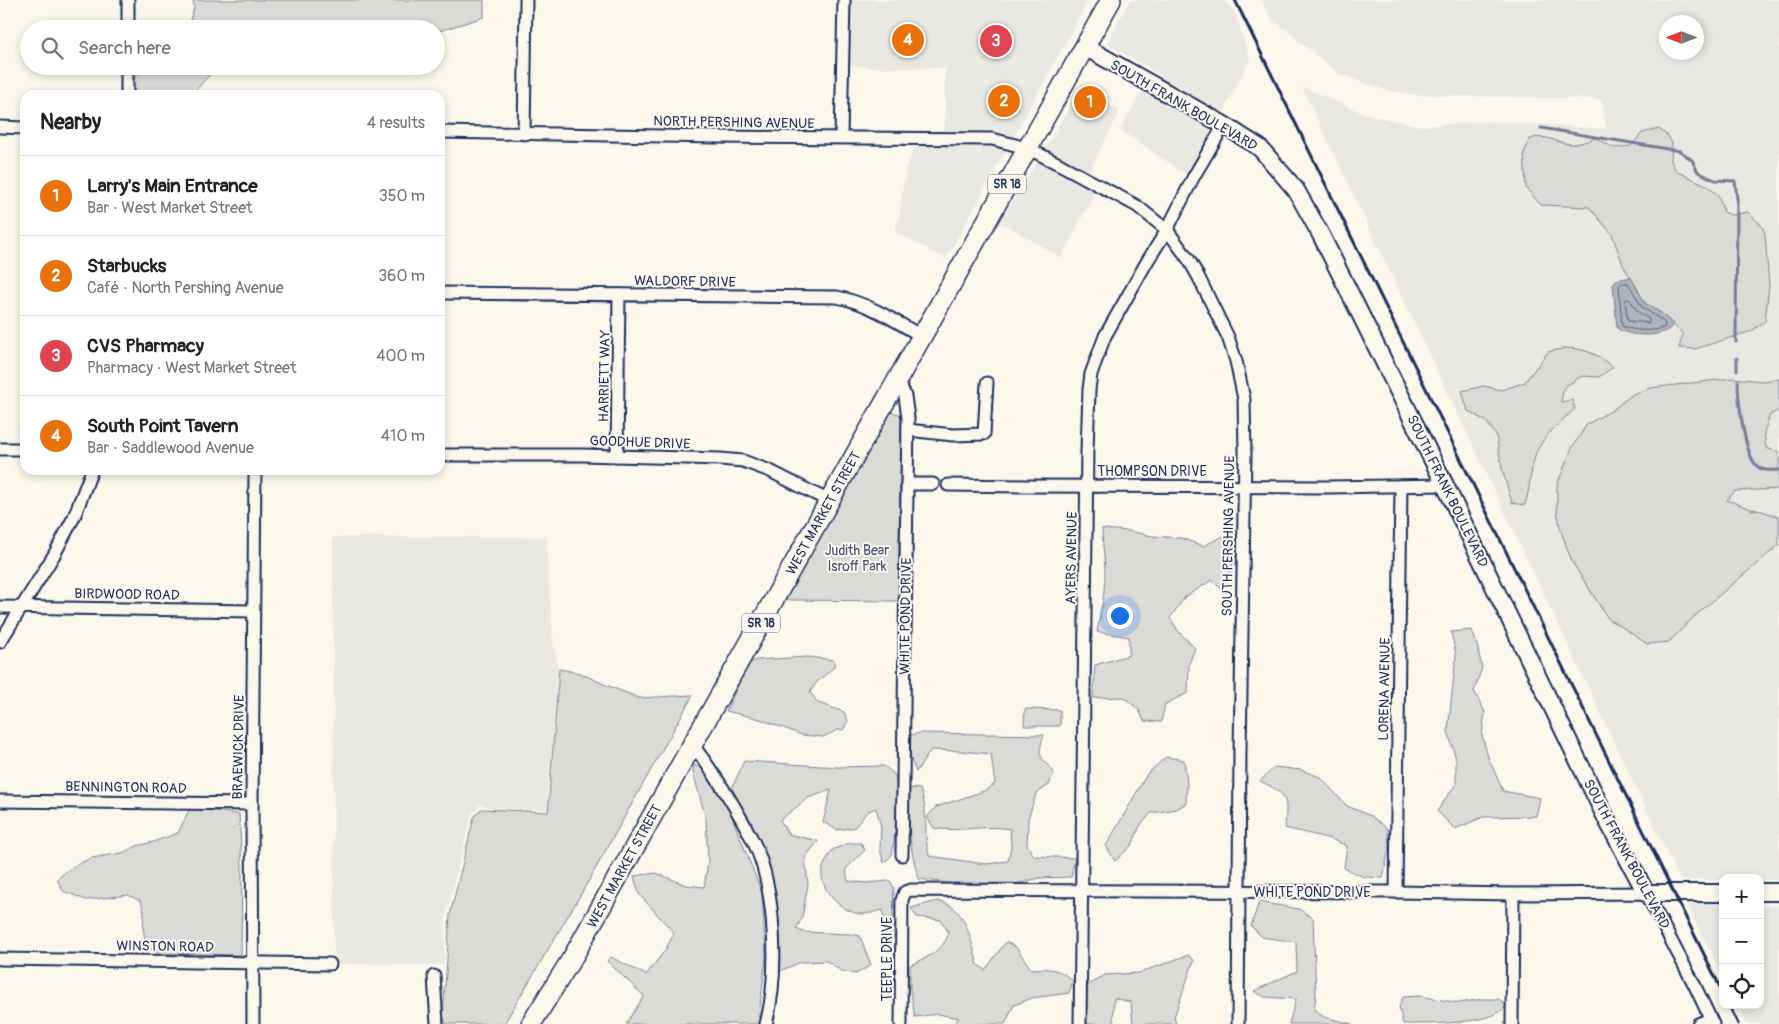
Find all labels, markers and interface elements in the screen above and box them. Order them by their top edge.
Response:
north arrow [1659,15,1704,60]
search box [20,20,445,75]
pin: 4 [892,21,924,59]
pin: 3 [980,22,1012,60]
icon: search [38,34,66,62]
text: Search here [78,36,171,60]
street label: SOUTH FRANK BOULEVARD [1107,56,1261,155]
pin: 2 [988,82,1020,120]
pin: 1 [1074,83,1106,121]
text: Nearby [40,109,101,136]
text: 4 results [367,113,425,133]
street label: NORTH PERSHING AVENUE [653,113,815,132]
text: Larry's Main Entrance [87,174,258,198]
road number: SR 18 [988,174,1026,193]
text: 1 [53,186,59,206]
text: 350 m [379,186,425,206]
text: Bar · West Market Street [87,198,253,218]
text: Starbucks [87,254,166,278]
text: 2 [52,266,60,286]
text: 360 m [378,266,425,286]
street label: WALDORF DRIVE [634,272,736,291]
text: Café · North Pershing Avenue [87,278,284,298]
street label: HARRIETT WAY [595,330,614,422]
text: CVS Pharmacy [87,334,204,358]
text: 3 [52,346,60,366]
text: 400 m [376,346,425,366]
text: Pharmacy · West Market Street [87,358,296,378]
street label: SOUTH FRANK BOULEVARD [1403,412,1492,570]
text: South Point Tavern [87,414,238,438]
text: 4 [51,426,61,446]
text: 410 m [381,426,425,446]
street label: GOODHUE DRIVE [589,432,691,453]
text: Bar · Saddlewood Avenue [87,438,254,458]
street label: WEST MARKET STREET [782,448,865,578]
street label: SOUTH PERSHING AVENUE [1219,455,1238,617]
street label: THOMPSON DRIVE [1097,463,1207,480]
street label: AYERS AVENUE [1062,511,1081,605]
park label: Judith Bear Isroff Park [825,542,889,575]
street label: WHITE POND DRIVE [896,557,915,675]
street label: BIRDWOOD ROAD [74,585,180,604]
your location [1107,603,1133,629]
road number: SR 18 [742,614,780,632]
street label: LORENA AVENUE [1375,637,1394,741]
street label: BRAEWICK DRIVE [229,694,248,800]
street label: SOUTH FRANK BOULEVARD [1580,776,1673,932]
street label: BENNINGTON ROAD [65,778,187,797]
street label: WEST MARKET STREET [583,801,666,931]
map controls [1719,874,1764,1009]
button: + [1719,874,1764,919]
street label: WHITE POND DRIVE [1253,884,1371,901]
street label: TEEPLE DRIVE [879,917,896,1001]
button: − [1719,919,1764,964]
street label: WINSTON ROAD [116,937,214,956]
button: locate [1719,964,1764,1009]

